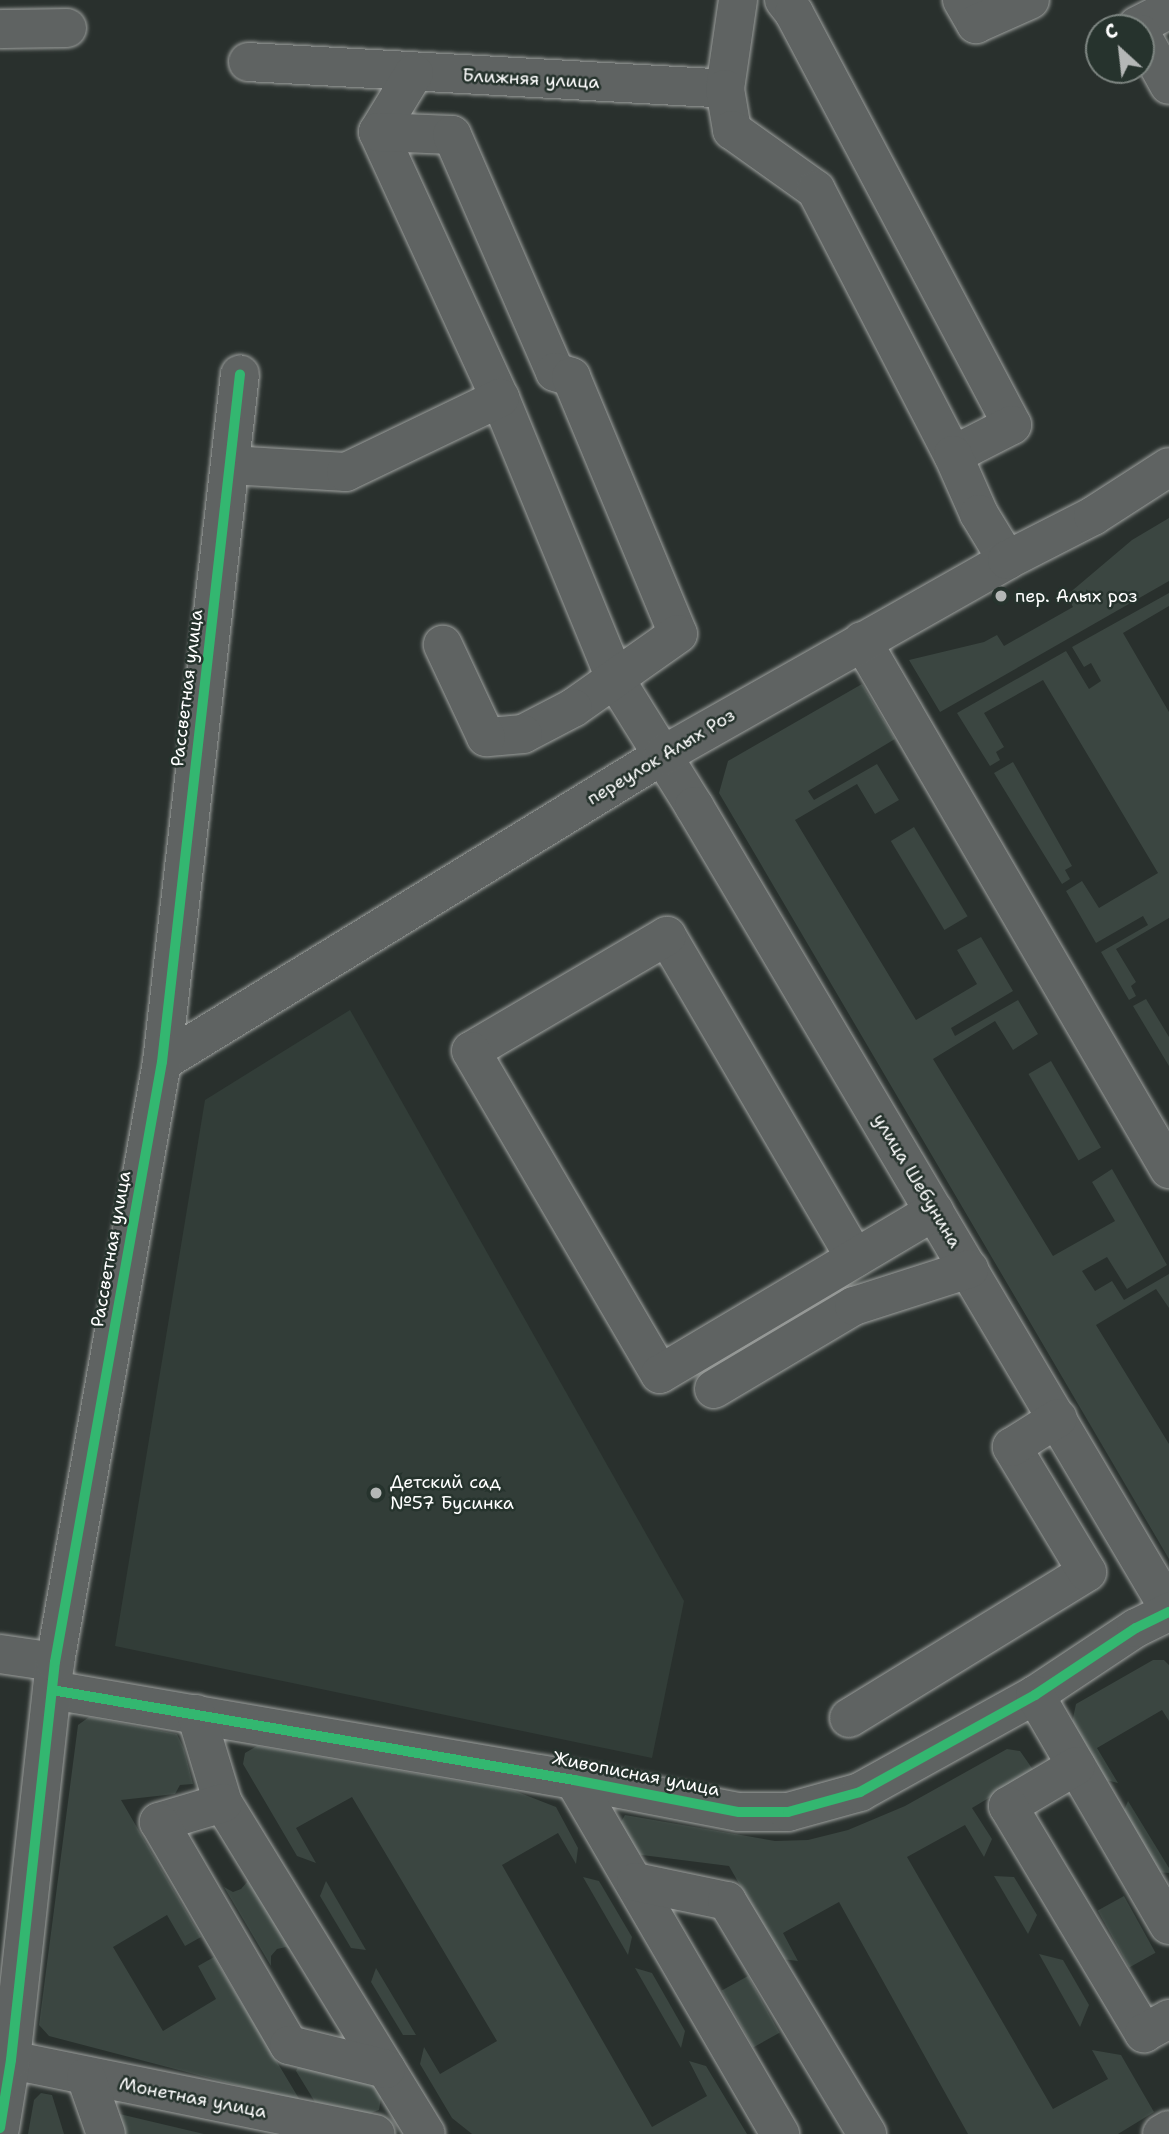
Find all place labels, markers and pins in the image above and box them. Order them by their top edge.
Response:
place label: пер. Алых роз [1015,585,1137,607]
marker: пер. Алых роз [993,588,1009,604]
place label: Детский сад №57 Бусинка [390,1472,514,1514]
marker: Детский сад №57 Бусинка [368,1485,384,1501]

